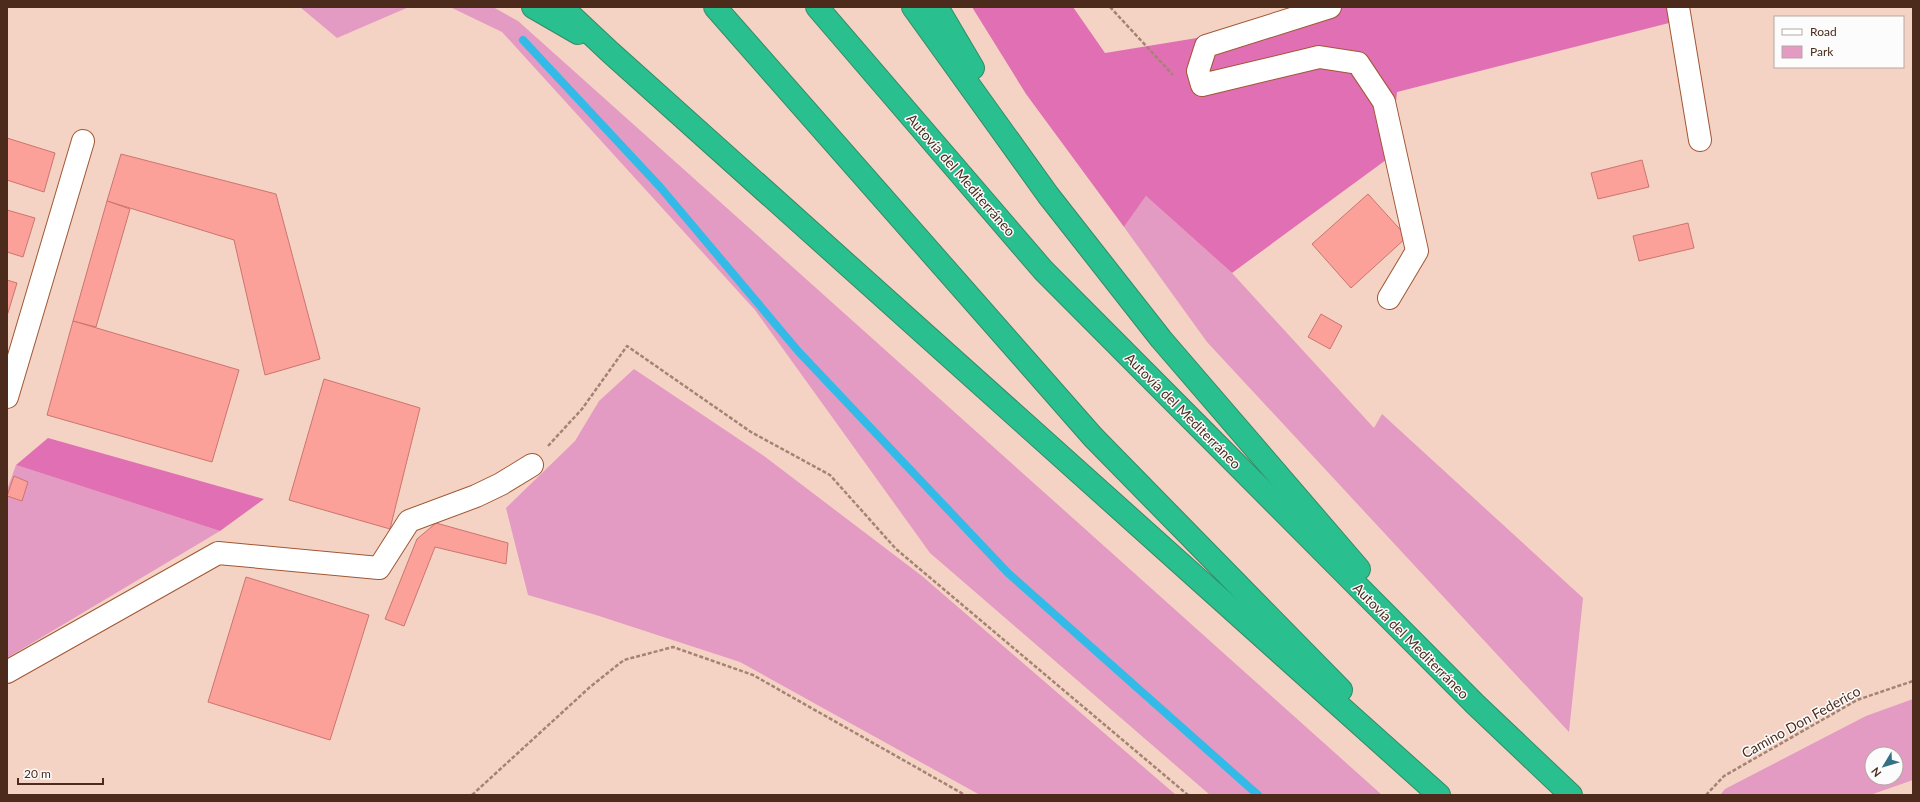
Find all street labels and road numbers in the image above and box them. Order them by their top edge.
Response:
street label: Autovía del Mediterráneo [903,110,1019,240]
street label: Autovía del Mediterráneo [1122,349,1245,472]
street label: Autovía del Mediterráneo [1350,579,1473,702]
street label: Camino Don Federico [1738,682,1863,761]

